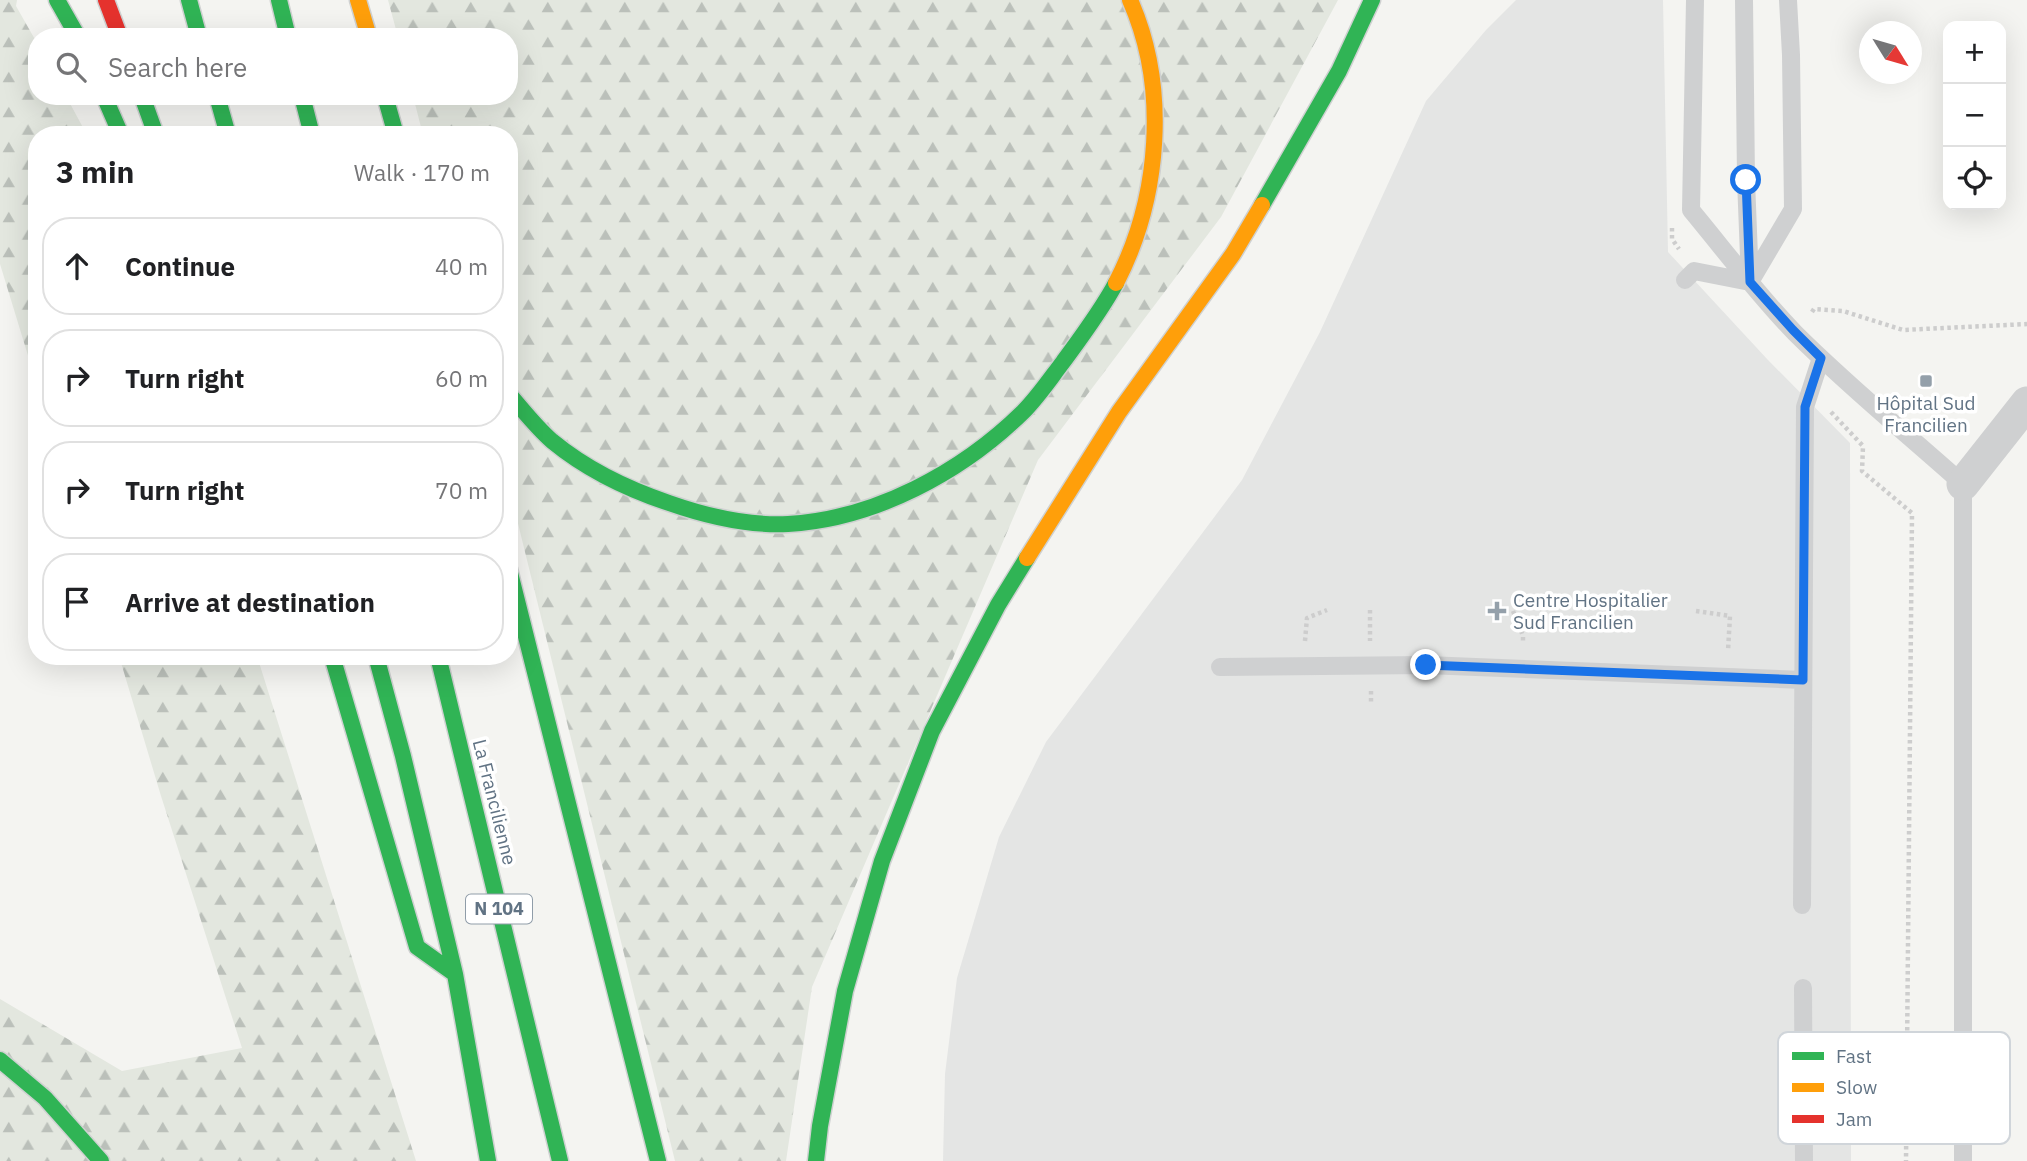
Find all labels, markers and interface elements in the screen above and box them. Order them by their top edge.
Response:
north arrow [1859,21,1922,84]
map controls [1943,21,2006,210]
button: + [1943,21,2006,84]
search box [28,28,518,105]
icon: search [52,48,90,86]
text: Search here [108,50,247,84]
button: − [1943,84,2006,147]
button: locate [1943,147,2006,210]
text: 3 min [56,152,134,191]
text: Walk · 170 m [354,157,490,187]
route start [1730,164,1761,195]
icon: ahead [58,247,96,285]
text: Continue [125,249,235,283]
text: 40 m [435,251,488,281]
icon: right [58,359,96,397]
text: Turn right [125,361,244,395]
text: 60 m [435,363,488,393]
marker: Hôpital Sud Francilien [1918,373,1934,389]
place label: Hôpital Sud Francilien [1876,391,1976,437]
icon: right [58,471,96,509]
text: Turn right [125,473,244,507]
text: 70 m [435,475,488,505]
icon: arrive [58,583,96,621]
text: Arrive at destination [125,585,375,619]
place label: Centre Hospitalier Sud Francilien [1513,588,1668,634]
marker: Centre Hospitalier Sud Francilien [1487,601,1507,621]
route end [1410,649,1441,680]
street label: La Francilienne [468,737,522,867]
road number: N 104 [466,894,532,924]
legend [1778,1032,2010,1144]
text: Fast [1836,1044,1872,1068]
text: Slow [1836,1075,1877,1099]
text: Jam [1836,1107,1872,1131]

